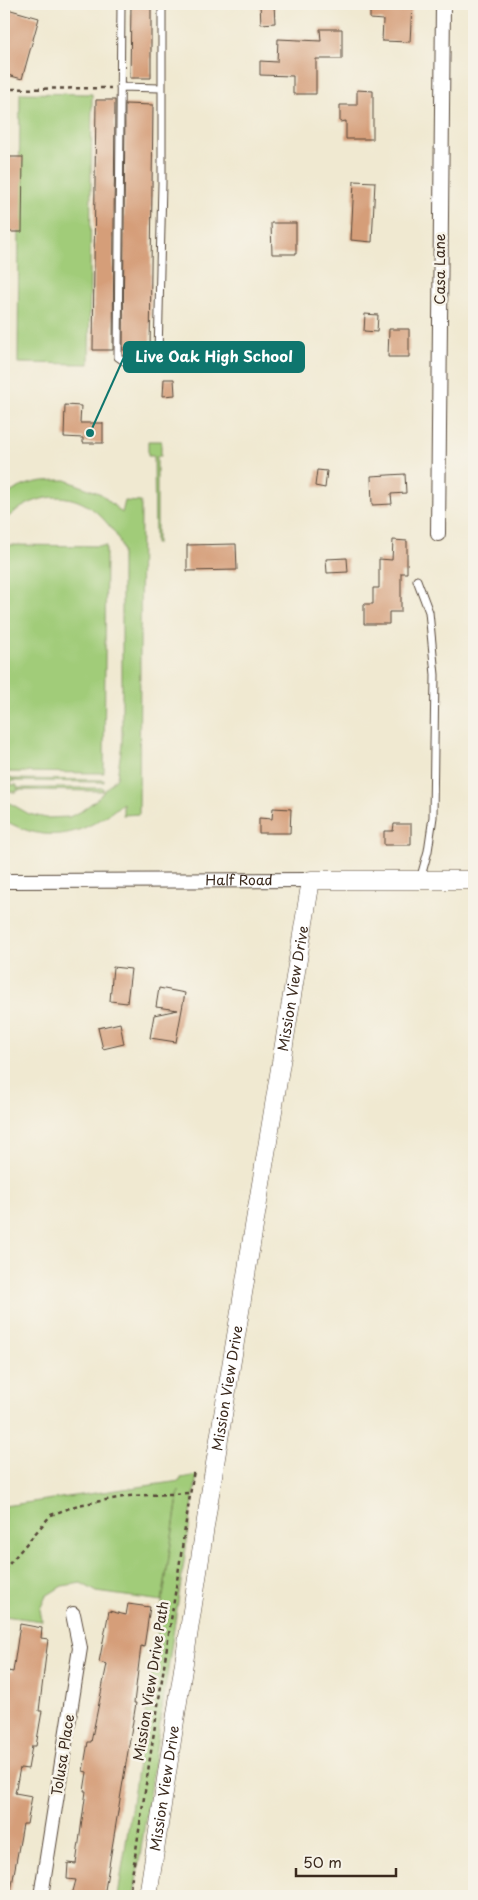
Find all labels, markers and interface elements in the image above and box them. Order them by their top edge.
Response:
street label: Casa Lane [429,233,450,305]
callout: Live Oak High School [124,342,304,372]
text: Live Oak High School [135,344,293,367]
street label: Half Road [205,869,273,890]
street label: Mission View Drive [272,924,313,1053]
street label: Mission View Drive [206,1324,248,1452]
street label: Mission View Drive Path [127,1599,174,1762]
street label: Tolusa Place [46,1713,79,1797]
street label: Mission View Drive [144,1724,184,1852]
scale bar [296,1845,396,1877]
text: 50 m [303,1850,342,1873]

